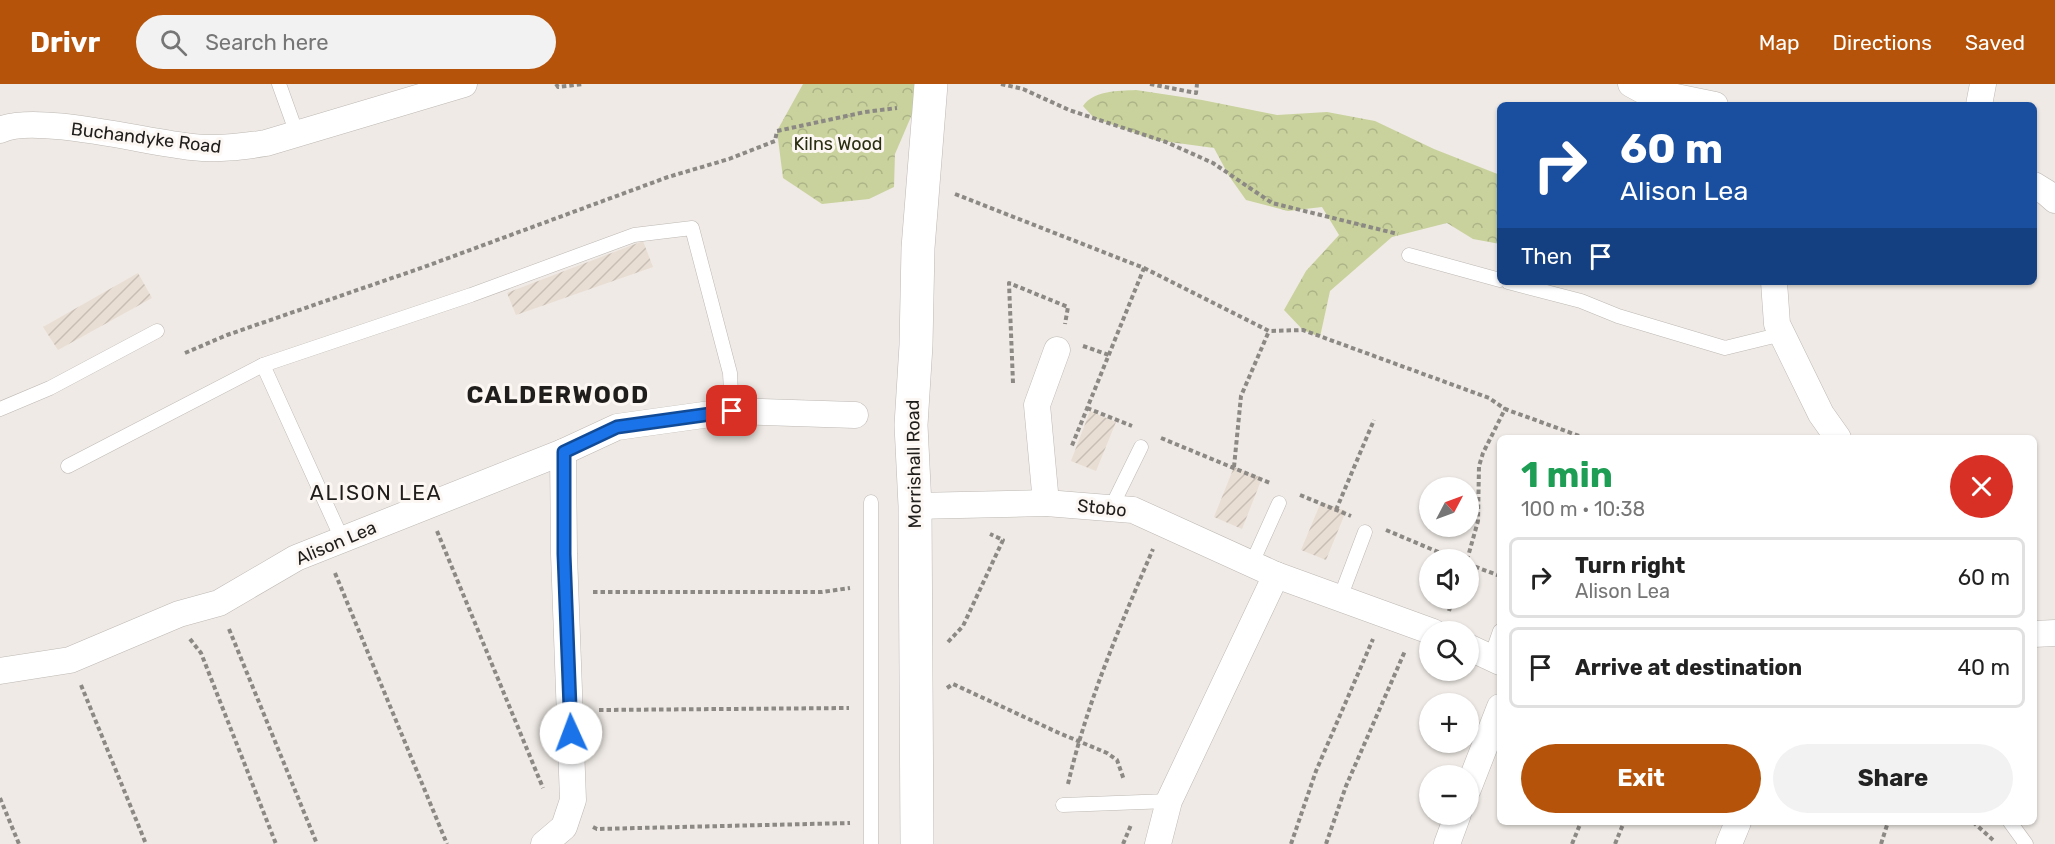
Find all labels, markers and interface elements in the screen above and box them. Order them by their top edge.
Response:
search box [136,15,556,69]
text: Drivr [30,26,100,59]
icon: search [157,26,190,59]
text: Search here [205,29,329,56]
text: Map [1759,30,1800,55]
text: Directions [1833,30,1932,55]
text: Saved [1965,30,2025,55]
street label: Buchandyke Road [70,118,222,158]
text: 60 m [1620,124,1723,174]
icon: right [1521,126,1599,204]
park label: Kilns Wood [793,133,883,155]
text: Alison Lea [1620,175,1748,207]
icon: arrive [1584,240,1617,273]
text: Then [1521,243,1572,270]
district label: CALDERWOOD [466,381,650,409]
pin [706,385,757,436]
icon: arrive [715,394,748,427]
street label: Morrishall Road [902,400,926,528]
text: 1 min [1521,453,1613,496]
button: close [1950,455,2013,518]
north arrow [1419,477,1479,537]
map controls [1419,477,1479,825]
district label: ALISON LEA [310,480,442,505]
street label: Stobo [1076,494,1128,522]
text: 100 m · 10:38 [1521,497,1645,521]
street label: Alison Lea [292,516,380,570]
button: sound [1419,549,1479,609]
text: Turn right [1575,552,1685,579]
icon: right [1524,561,1557,594]
text: 60 m [1958,564,2010,591]
text: Alison Lea [1575,579,1670,603]
button: search [1419,621,1479,681]
icon: arrive [1524,651,1557,684]
text: Arrive at destination [1575,654,1802,681]
text: 40 m [1957,654,2010,681]
button: + [1419,693,1479,753]
position arrow [539,701,603,765]
button: Exit [1521,744,1761,813]
button: Share [1773,744,2013,813]
button: − [1419,765,1479,825]

